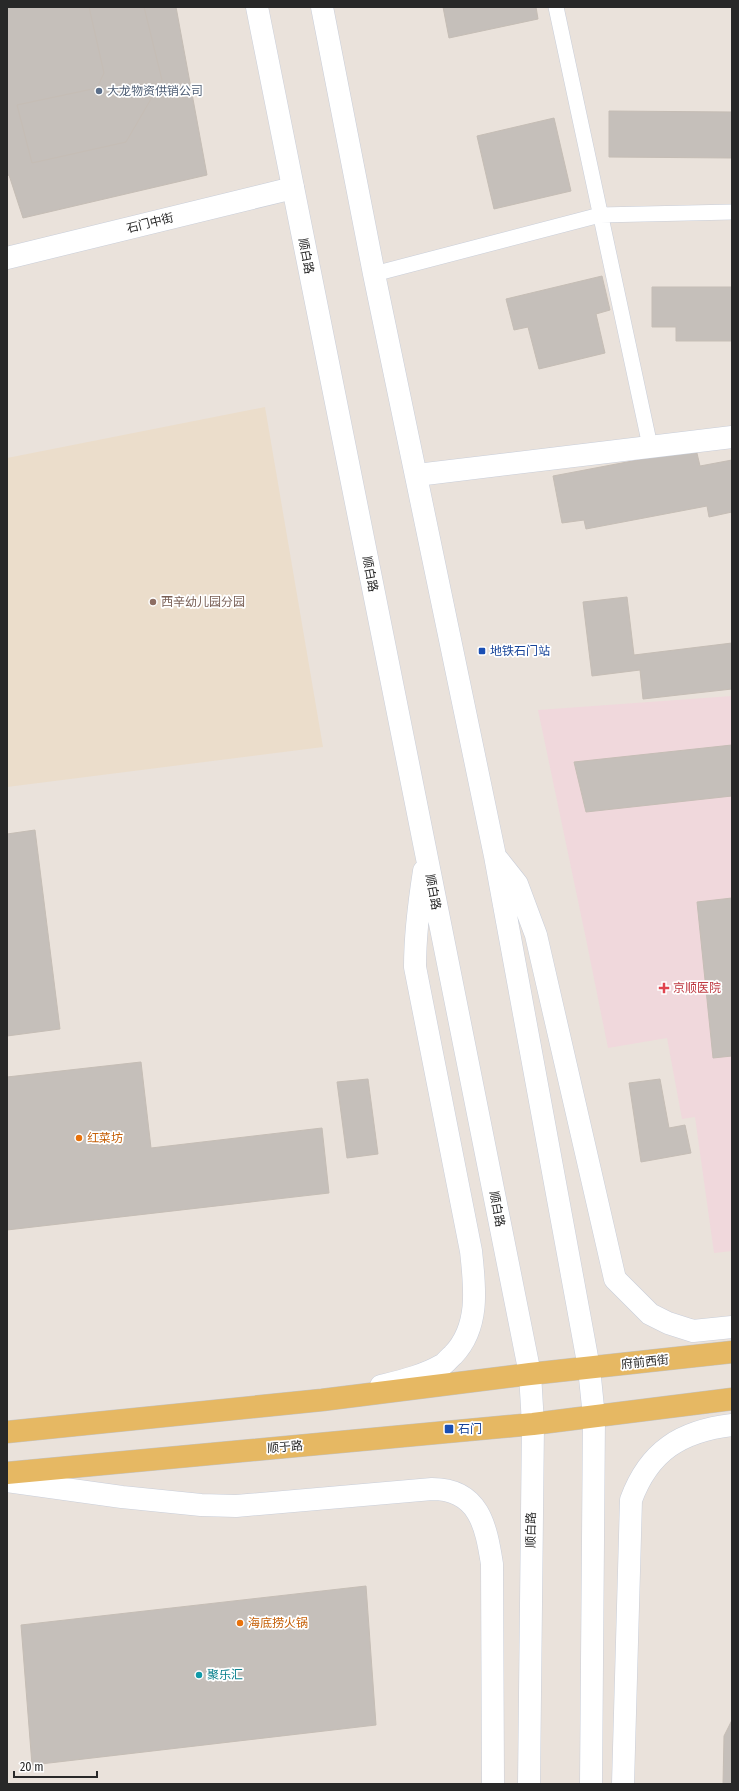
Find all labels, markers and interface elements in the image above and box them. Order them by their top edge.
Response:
place label: 大龙物资供销公司 [107,84,203,98]
marker: 大龙物资供销公司 [94,86,104,96]
street label: 石门中街 [125,210,175,236]
street label: 顺白路 [296,237,316,275]
street label: 顺白路 [360,555,380,593]
place label: 西辛幼儿园分园 [161,595,245,609]
marker: 西辛幼儿园分园 [148,597,158,607]
place label: 地铁石门站 [490,644,550,658]
marker: 地铁石门站 [477,646,487,656]
street label: 顺白路 [423,873,443,911]
place label: 京顺医院 [673,981,721,995]
marker: 京顺医院 [658,982,670,994]
place label: 红菜坊 [87,1131,123,1145]
marker: 红菜坊 [74,1133,84,1143]
street label: 顺白路 [487,1190,507,1228]
street label: 府前西街 [620,1353,670,1371]
place label: 石门 [458,1422,482,1436]
marker: 石门 [443,1423,455,1435]
street label: 顺于路 [266,1438,304,1456]
street label: 顺白路 [524,1512,538,1548]
place label: 海底捞火锅 [248,1616,308,1630]
marker: 海底捞火锅 [235,1618,245,1628]
place label: 聚乐汇 [207,1668,243,1682]
marker: 聚乐汇 [194,1670,204,1680]
scale bar [14,1753,97,1779]
text: 20 m [20,1760,44,1774]

